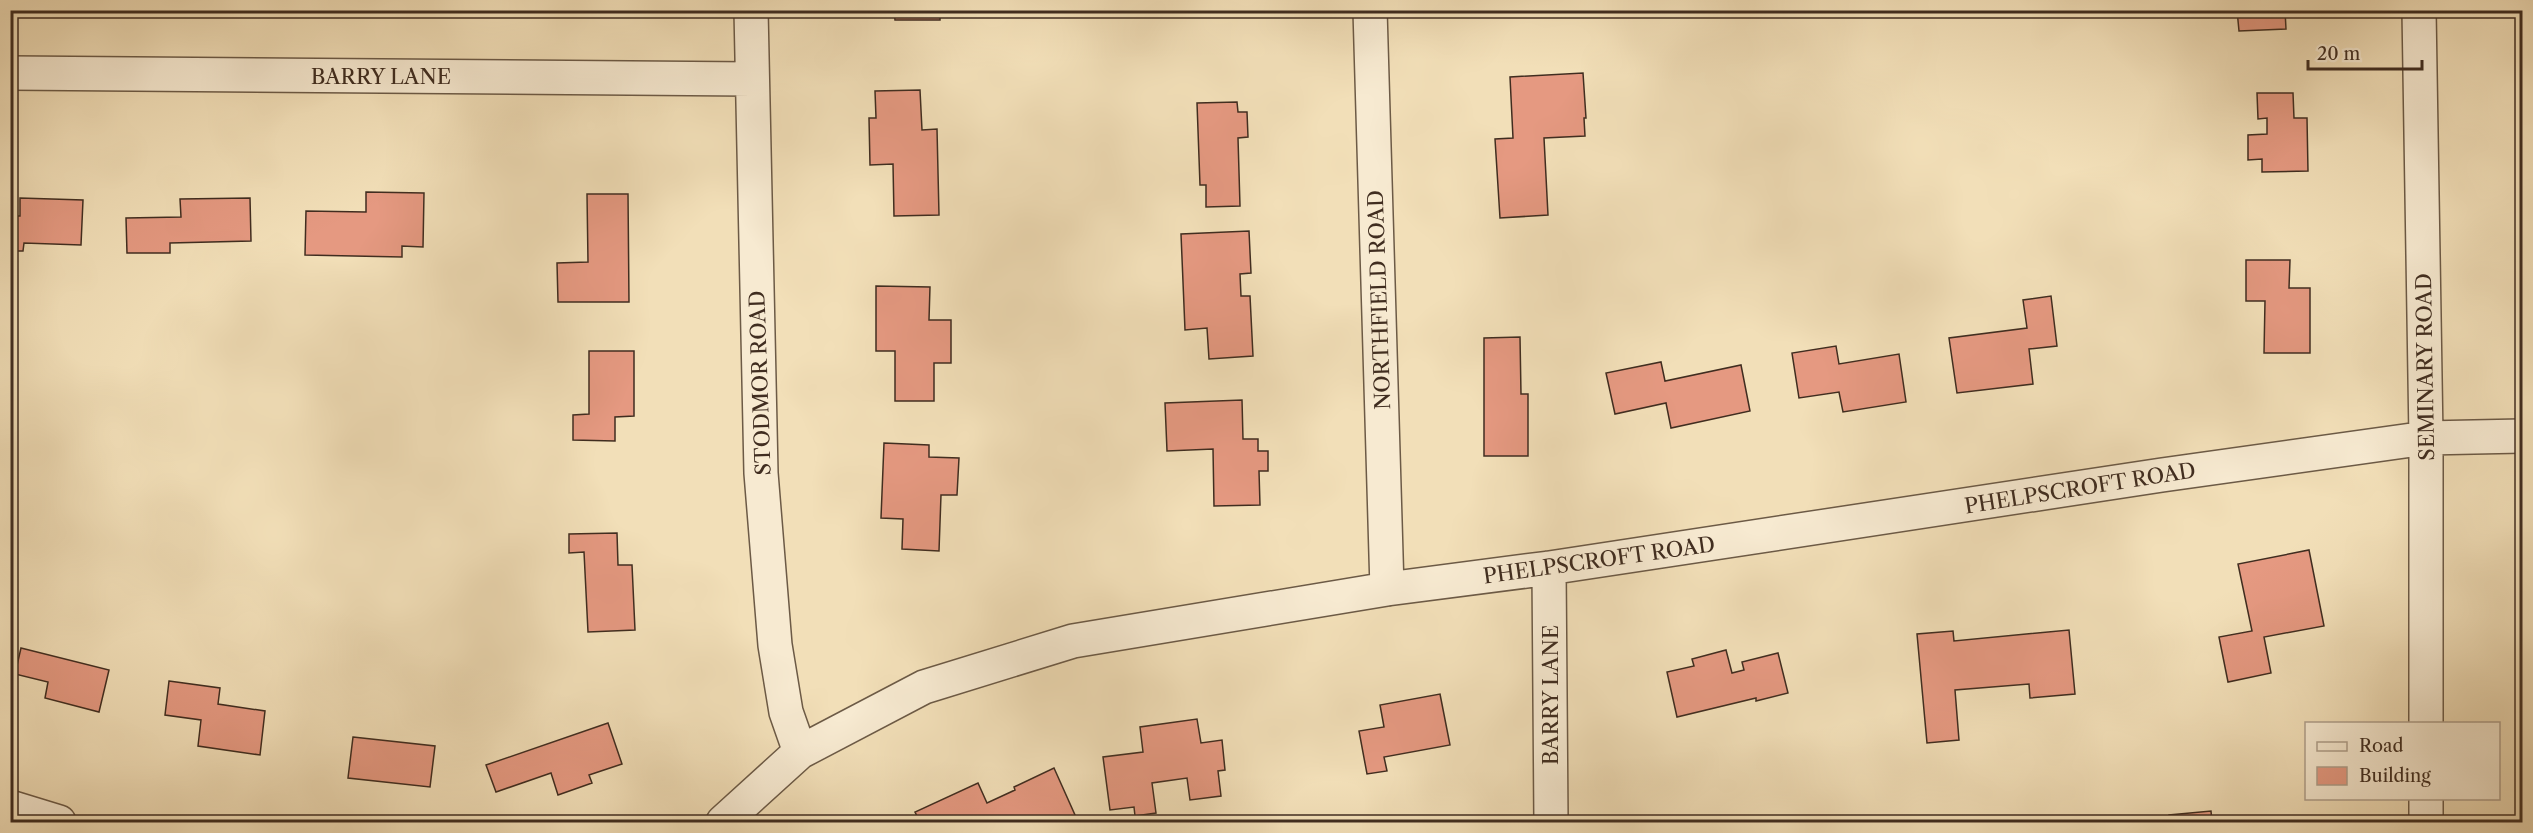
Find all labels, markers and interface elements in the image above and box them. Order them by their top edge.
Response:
scale bar [2308,33,2422,71]
text: 20 m [2317,43,2361,65]
street label: BARRY LANE [311,64,451,89]
street label: NORTHFIELD ROAD [1363,190,1395,410]
street label: SEMINARY ROAD [2411,273,2439,461]
street label: STODMOR ROAD [744,290,776,476]
street label: PHELPSCROFT ROAD [1963,457,2197,519]
street label: PHELPSCROFT ROAD [1481,531,1717,589]
street label: BARRY LANE [1538,625,1563,765]
legend [2305,722,2500,800]
text: Road [2359,735,2404,757]
text: Building [2359,765,2431,787]

